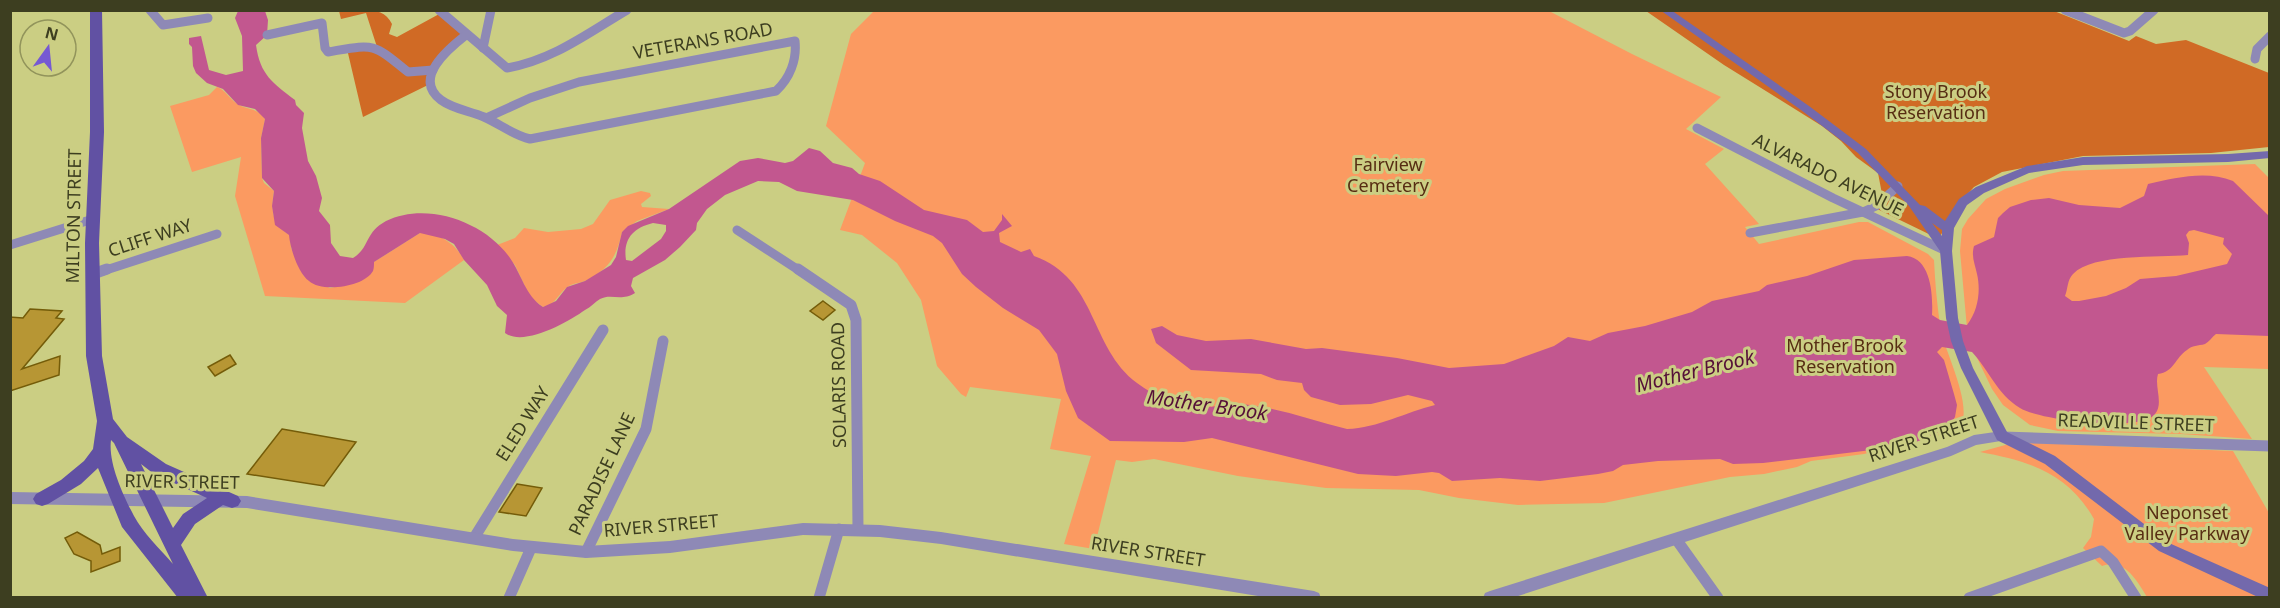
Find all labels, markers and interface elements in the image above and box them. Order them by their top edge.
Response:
street label: VETERANS ROAD [631,16,774,64]
north arrow [18,18,78,78]
text: N [43,21,61,46]
park label: Stony Brook Reservation [1885,79,1988,124]
street label: ALVARADO AVENUE [1749,127,1908,221]
street label: MILTON STREET [60,148,86,284]
park label: Fairview Cemetery [1347,152,1430,197]
street label: CLIFF WAY [105,212,195,262]
street label: SOLARIS ROAD [825,322,851,448]
park label: Mother Brook Reservation [1786,333,1904,378]
water label: Mother Brook [1633,342,1758,398]
street label: ELED WAY [490,381,555,465]
water label: Mother Brook [1145,383,1270,426]
street label: READVILLE STREET [2057,407,2215,437]
street label: PARADISE LANE [562,408,640,539]
street label: RIVER STREET [1865,409,1982,467]
street label: RIVER STREET [124,468,240,494]
park label: Neponset Valley Parkway [2125,500,2250,545]
street label: RIVER STREET [603,508,719,542]
street label: RIVER STREET [1089,530,1207,572]

